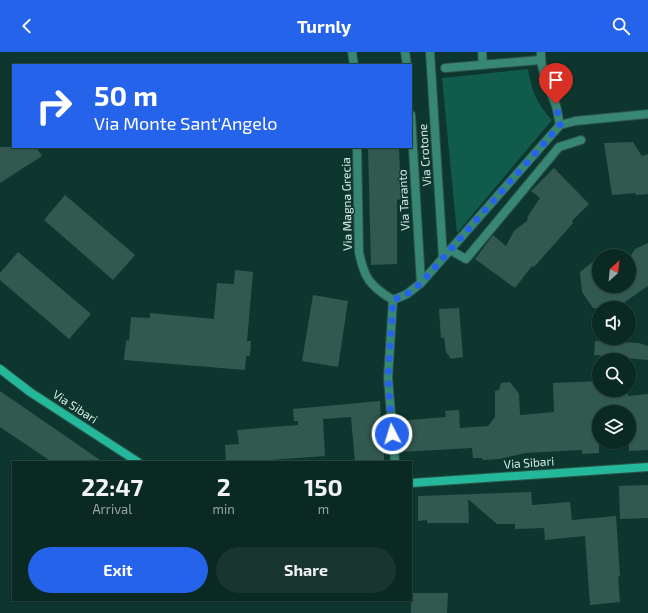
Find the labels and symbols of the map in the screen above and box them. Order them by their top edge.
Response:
pin [539,63,573,104]
street label: Via Crotone [415,123,433,187]
street label: Via Magna Grecia [338,157,354,251]
street label: Via Taranto [394,169,412,231]
north arrow [592,249,636,293]
street label: Via Sibari [51,387,101,426]
position arrow [371,413,413,455]
street label: Via Sibari [503,453,555,471]

